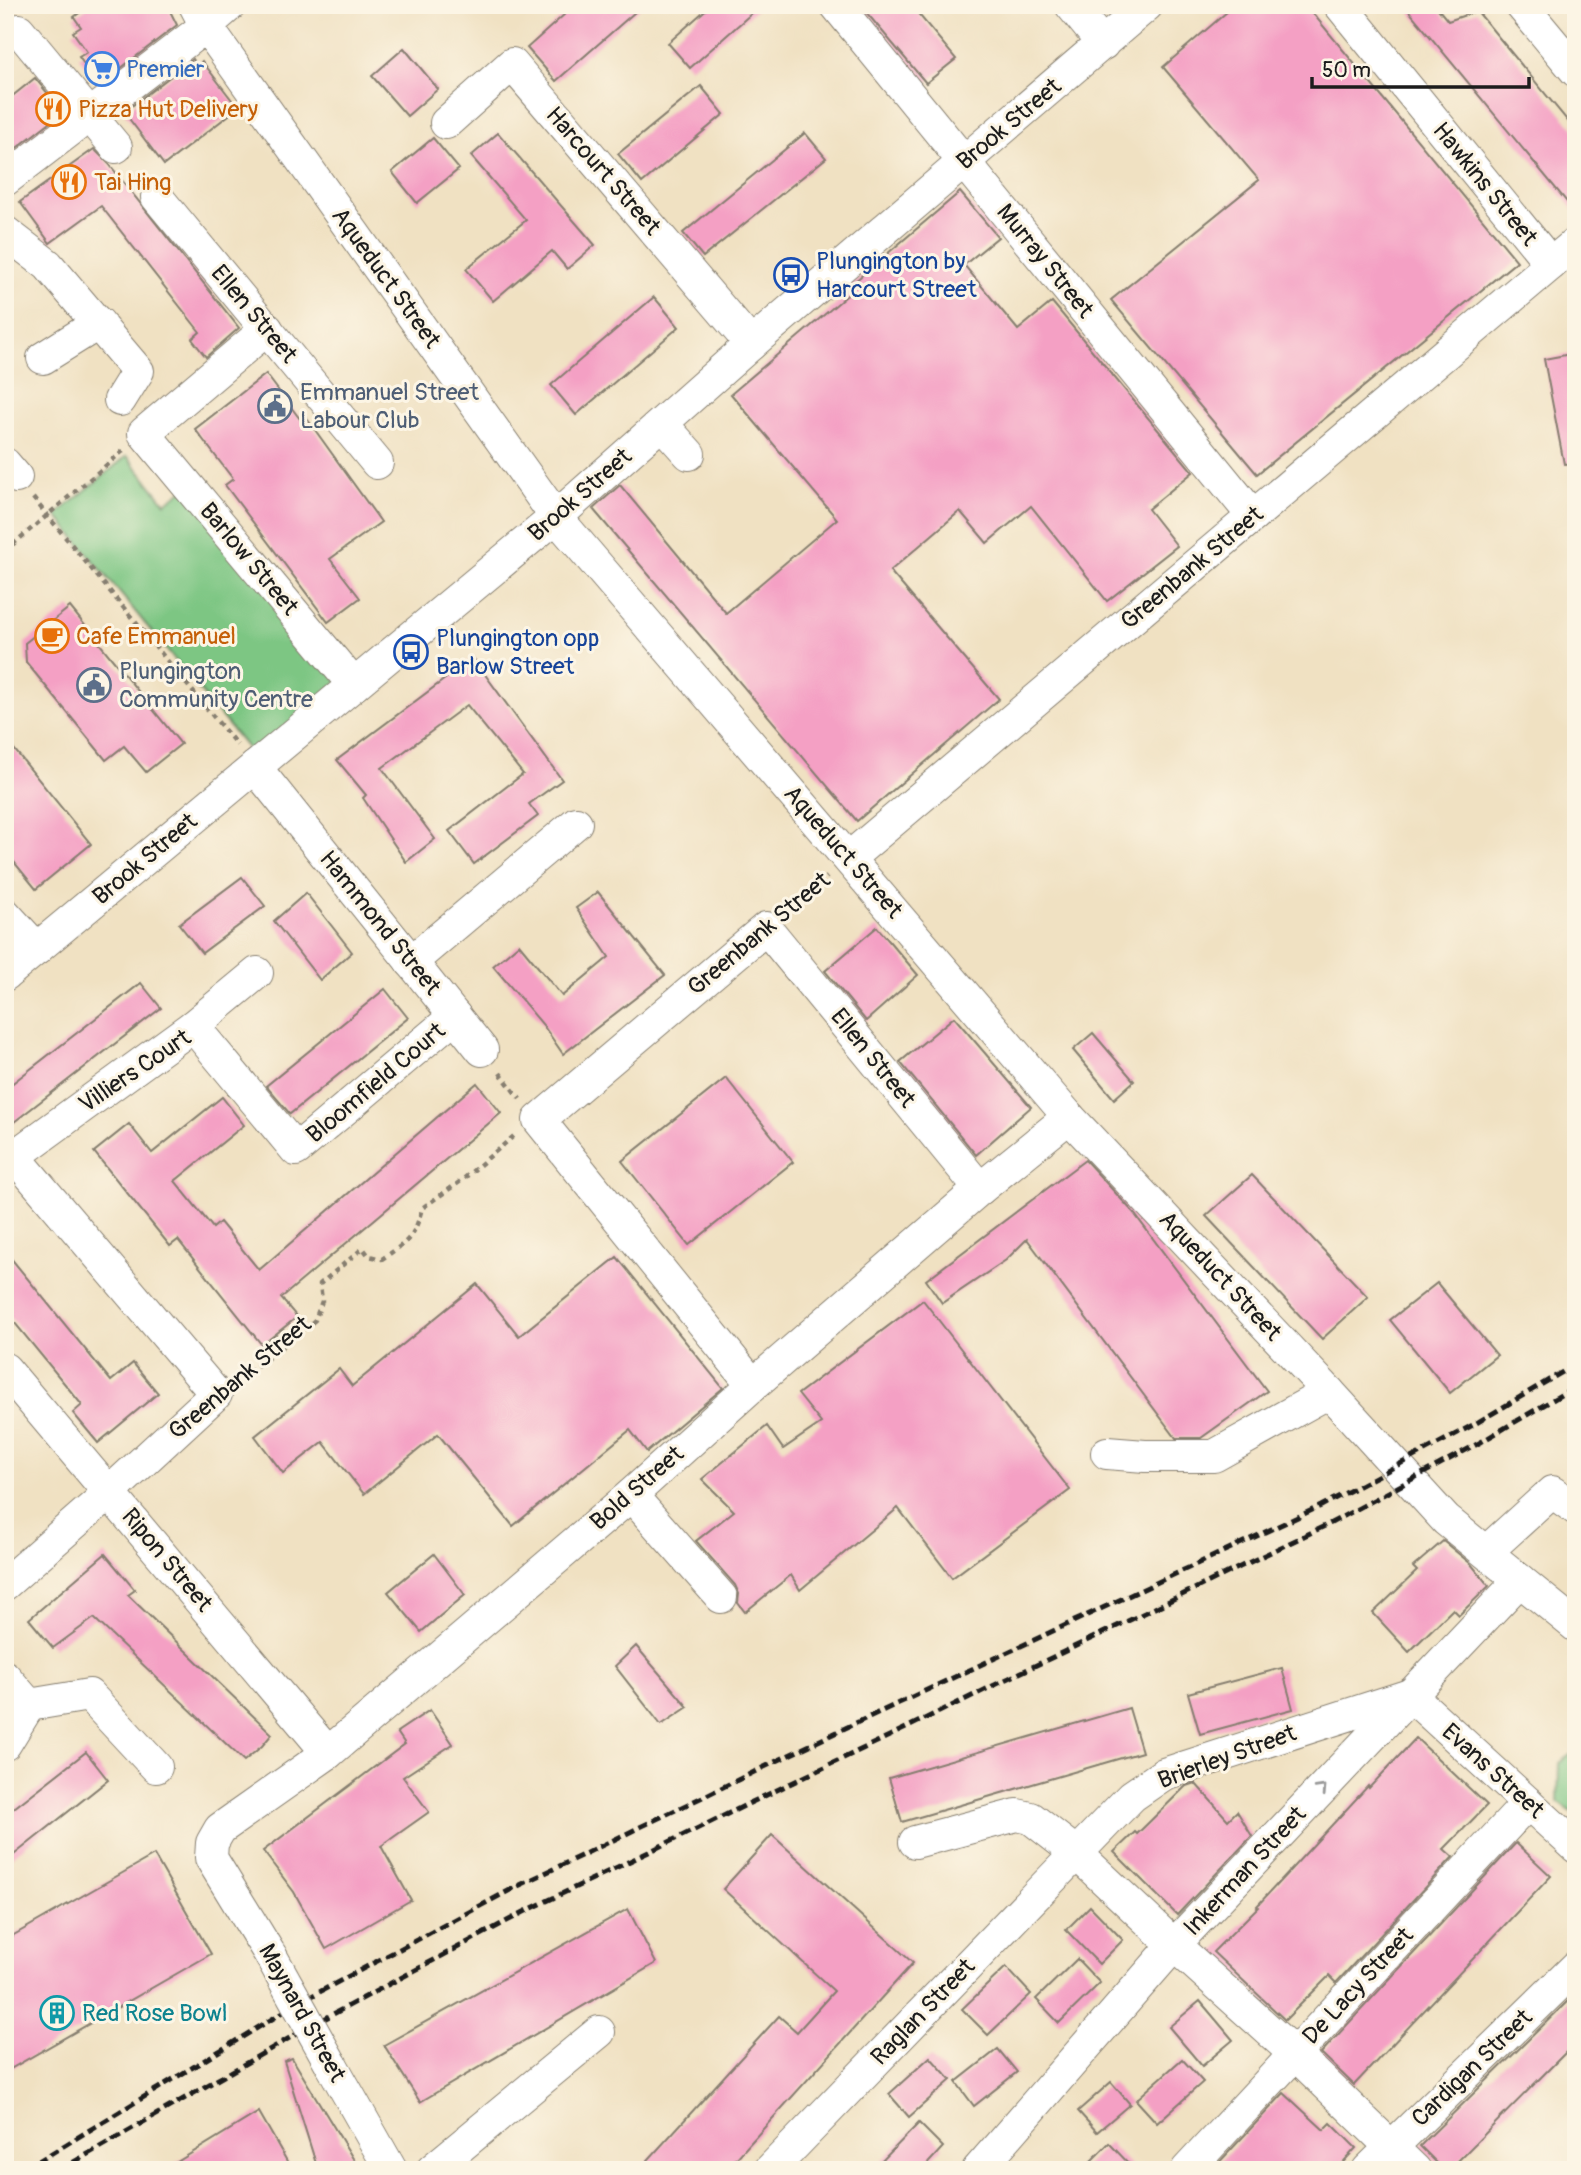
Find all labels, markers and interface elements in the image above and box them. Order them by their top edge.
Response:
scale bar [1312,46,1528,90]
supermarket icon: Premier [83,50,121,88]
place label: Premier [126,55,205,84]
text: 50 m [1322,57,1371,84]
street label: Brook Street [951,72,1067,176]
restaurant icon: Pizza Hut Delivery [34,90,72,128]
place label: Pizza Hut Delivery [78,95,258,124]
street label: Harcourt Street [539,101,667,241]
street label: Hawkins Street [1426,116,1544,252]
restaurant icon: Tai Hing [50,163,88,201]
place label: Tai Hing [94,168,171,197]
street label: Murray Street [990,198,1100,324]
street label: Aqueduct Street [325,202,447,354]
place label: Plungington by Harcourt Street [816,247,977,304]
bus stop icon: Plungington by Harcourt Street [772,256,810,294]
street label: Ellen Street [205,259,304,369]
place label: Emmanuel Street Labour Club [300,378,479,435]
public building icon: Emmanuel Street Labour Club [256,387,294,425]
street label: Brook Street [522,442,638,548]
street label: Barlow Street [193,497,305,621]
street label: Greenbank Street [1115,500,1269,636]
cafe icon: Cafe Emmanuel [33,617,71,655]
place label: Cafe Emmanuel [76,622,236,651]
place label: Plungington opp Barlow Street [436,624,599,681]
bus stop icon: Plungington opp Barlow Street [392,633,430,671]
place label: Plungington Community Centre [119,657,313,714]
public building icon: Plungington Community Centre [75,666,113,704]
street label: Aqueduct Street [777,780,909,925]
street label: Brook Street [87,807,203,911]
street label: Hammond Street [313,845,447,1001]
street label: Greenbank Street [682,866,836,1002]
street label: Ellen Street [824,1003,922,1114]
street label: Bloomfield Court [301,1016,452,1149]
street label: Villiers Court [74,1023,197,1119]
street label: Aqueduct Street [1153,1205,1288,1347]
street label: Greenbank Street [163,1310,317,1446]
street label: Bold Street [584,1439,690,1536]
street label: Ripon Street [115,1502,219,1618]
street label: Evans Street [1436,1717,1550,1825]
street label: Brierley Street [1154,1718,1300,1795]
one-way arrow [1313,1784,1326,1797]
street label: Inkerman Street [1178,1800,1313,1942]
street label: De Lacy Street [1296,1921,1420,2051]
street label: Maynard Street [252,1939,352,2087]
street label: Raglan Street [865,1952,981,2071]
building icon: Red Rose Bowl [38,1994,76,2032]
place label: Red Rose Bowl [82,1999,227,2028]
street label: Cardigan Street [1406,2003,1539,2133]

